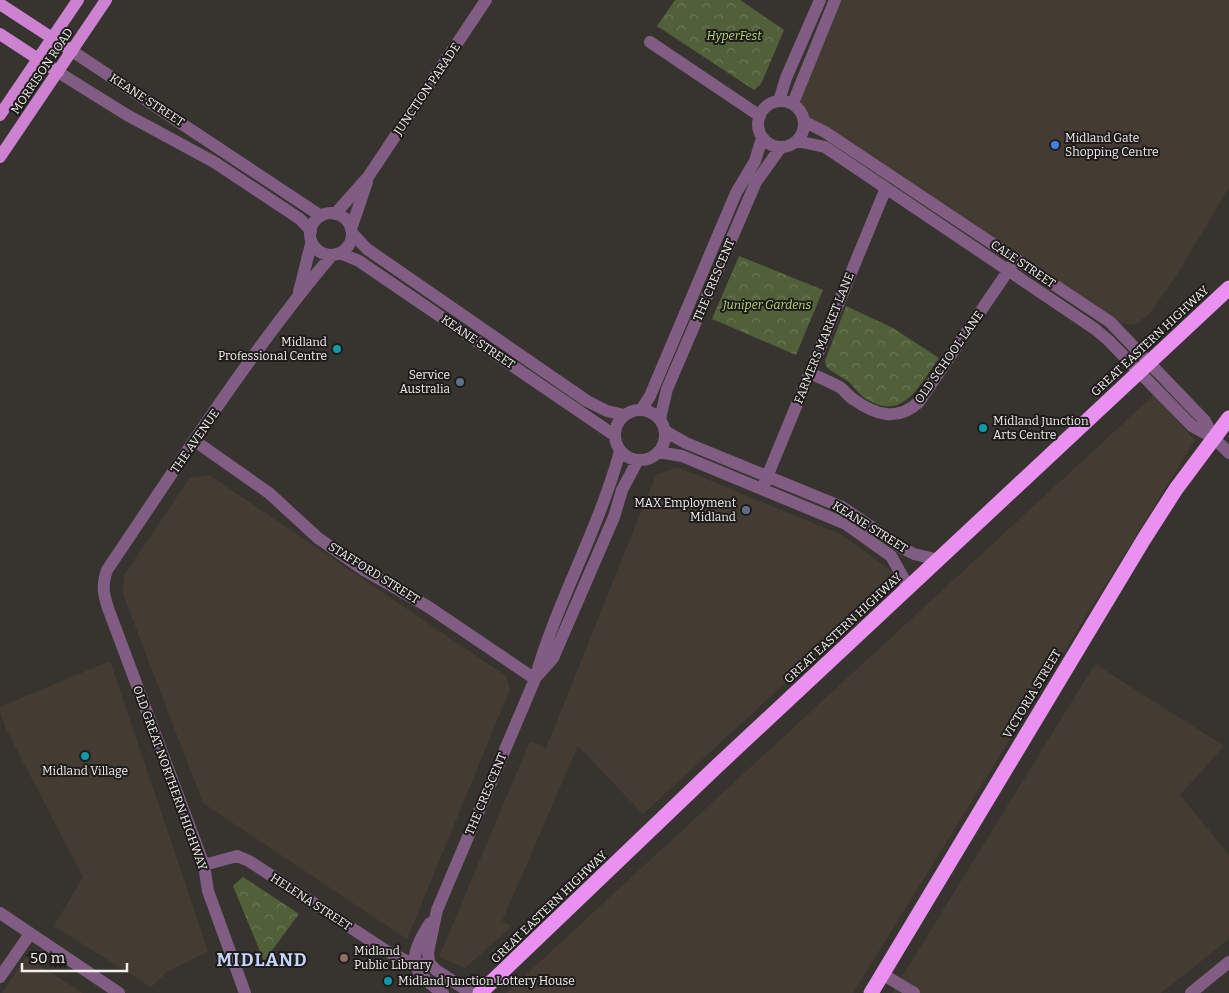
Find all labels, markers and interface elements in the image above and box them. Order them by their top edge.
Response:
street label: MORRISON ROAD [8,25,76,117]
park label: HyperFest [706,29,762,43]
street label: JUNCTION PARADE [390,40,463,139]
street label: KEANE STREET [107,71,187,129]
place label: Midland Gate Shopping Centre [1065,131,1159,159]
marker: Midland Gate Shopping Centre [1049,139,1061,151]
street label: THE CRESCENT [690,237,738,323]
street label: CALE STREET [988,237,1058,291]
street label: FARMERS MARKET LANE [791,270,857,406]
street label: GREAT EASTERN HIGHWAY [1088,283,1212,399]
park label: Juniper Gardens [722,298,812,312]
street label: OLD SCHOOL LANE [912,308,986,406]
street label: KEANE STREET [439,312,517,372]
place label: Midland Professional Centre [218,335,327,363]
marker: Midland Professional Centre [331,343,343,355]
place label: Service Australia [399,368,450,396]
marker: Service Australia [454,376,466,388]
street label: THE AVENUE [168,406,222,476]
place label: Midland Junction Arts Centre [993,414,1089,442]
marker: Midland Junction Arts Centre [977,422,989,434]
place label: MAX Employment Midland [634,496,737,524]
street label: KEANE STREET [830,498,910,556]
marker: MAX Employment Midland [740,504,752,516]
street label: STAFFORD STREET [326,539,422,607]
street label: GREAT EASTERN HIGHWAY [781,570,905,686]
street label: VICTORIA STREET [1000,647,1064,741]
street label: OLD GREAT NORTHERN HIGHWAY [130,684,210,873]
marker: Midland Village [79,750,91,762]
street label: THE CRESCENT [462,751,510,837]
place label: Midland Village [42,764,128,778]
street label: GREAT EASTERN HIGHWAY [488,848,610,966]
street label: HELENA STREET [268,871,354,933]
scale bar [22,940,128,972]
place label: Midland Public Library [354,944,432,972]
text: 50 m [30,949,66,967]
district label: MIDLAND [216,949,308,971]
marker: Midland Public Library [338,952,350,964]
place label: Midland Junction Lottery House [398,974,575,988]
marker: Midland Junction Lottery House [382,975,394,987]

